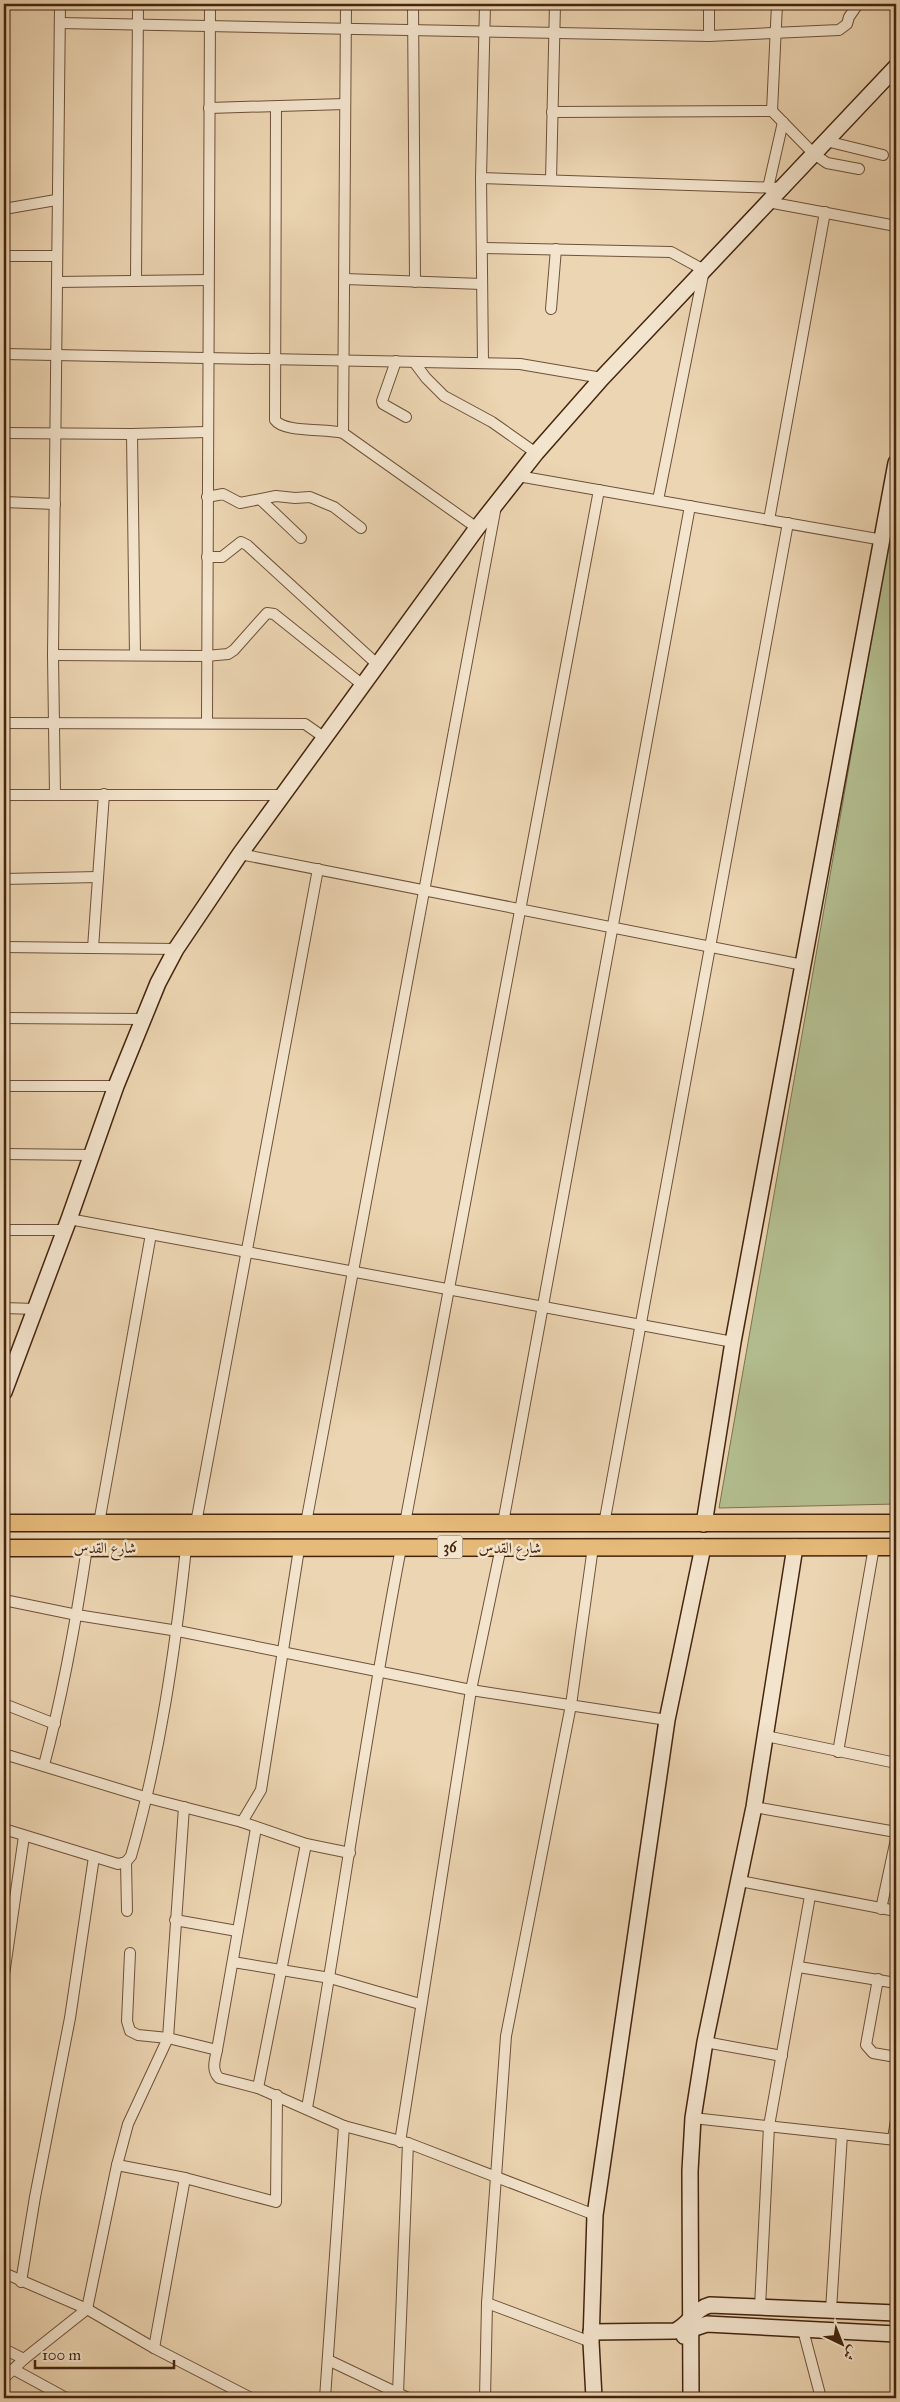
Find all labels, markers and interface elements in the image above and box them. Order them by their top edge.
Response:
road number: 36 [438,1535,462,1558]
street label: شارع القدس [74,1539,136,1561]
street label: شارع القدس [479,1539,541,1561]
north arrow [818,2320,868,2370]
scale bar [35,2337,174,2369]
text: ش [840,2342,861,2364]
text: 100 m [42,2346,82,2364]

